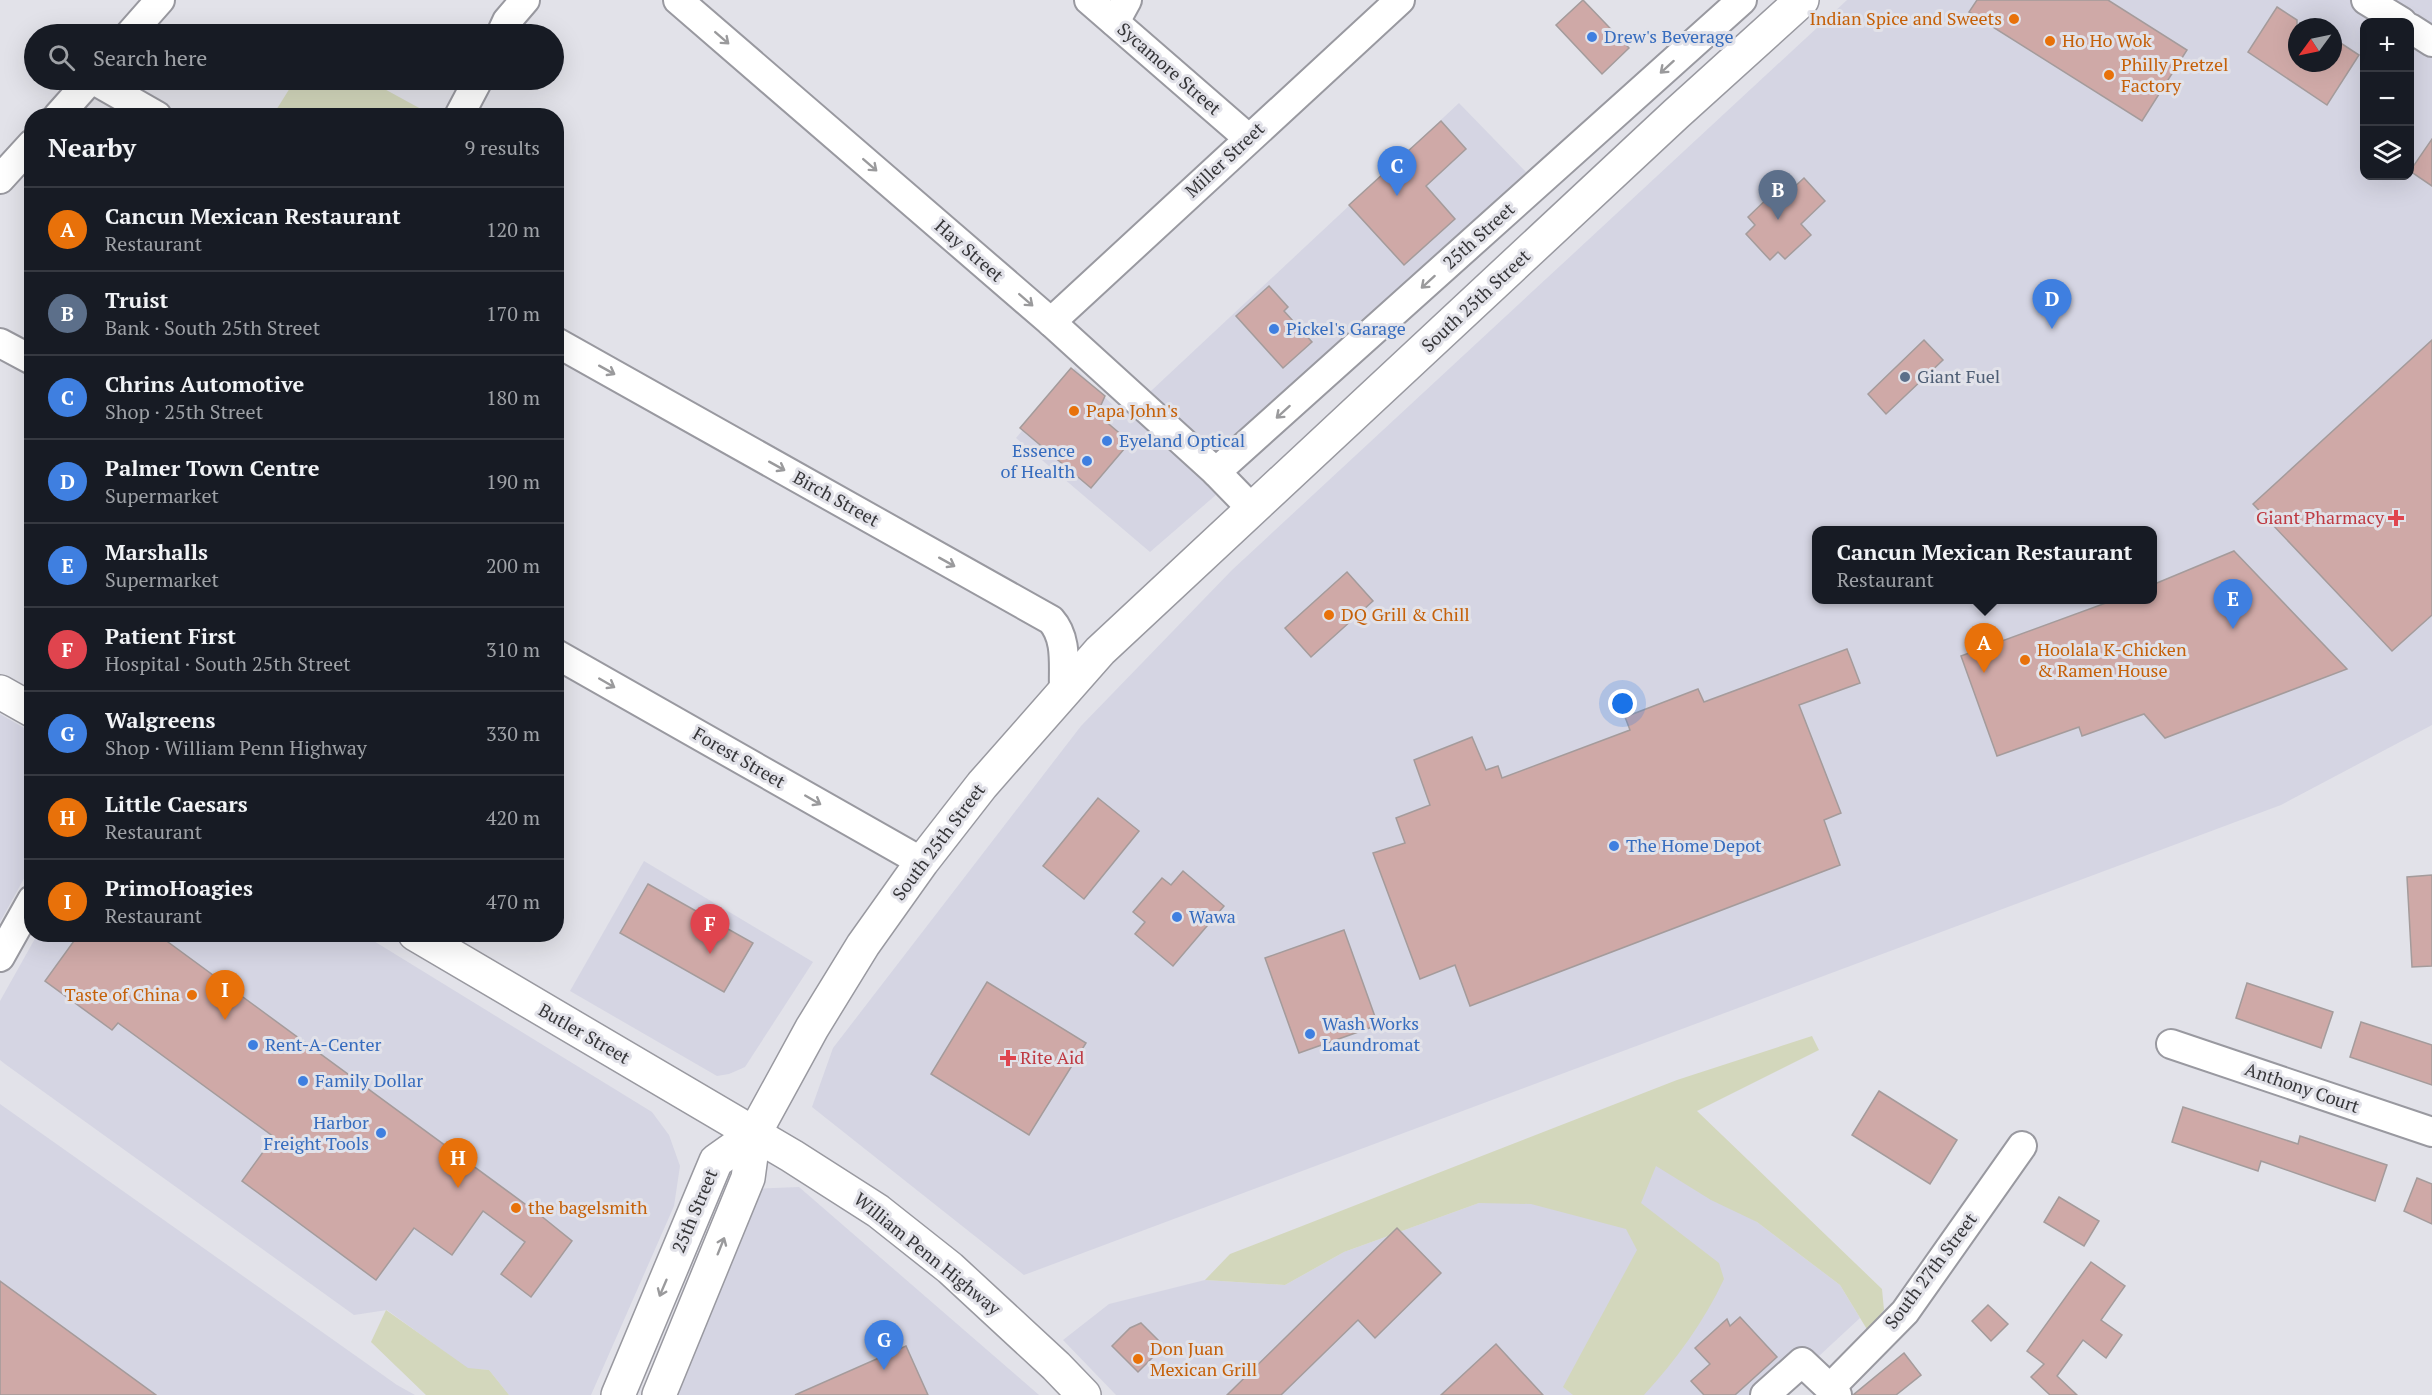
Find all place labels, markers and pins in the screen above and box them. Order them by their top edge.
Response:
place label: Indian Spice and Sweets [1809,6,2002,30]
marker: Indian Spice and Sweets [2007,12,2021,26]
place label: Drew's Beverage [1604,24,1734,48]
place label: Ho Ho Wok [2062,28,2152,52]
marker: Drew's Beverage [1585,30,1599,44]
marker: Ho Ho Wok [2043,34,2057,48]
place label: Philly Pretzel Factory [2121,52,2228,97]
marker: Philly Pretzel Factory [2102,68,2116,82]
pin: C [1378,146,1416,196]
pin: B [1758,170,1798,220]
pin: D [2032,280,2072,329]
place label: Pickel's Garage [1286,316,1406,340]
marker: Pickel's Garage [1267,322,1281,336]
place label: Giant Fuel [1917,364,2000,388]
marker: Giant Fuel [1898,370,1912,384]
place label: Papa John's [1086,398,1178,422]
marker: Papa John's [1067,404,1081,418]
place label: Eyeland Optical [1119,428,1245,452]
marker: Eyeland Optical [1100,434,1114,448]
place label: Essence of Health [1001,438,1075,483]
marker: Essence of Health [1080,454,1094,468]
place label: Giant Pharmacy [2256,505,2385,529]
marker: Giant Pharmacy [2389,511,2403,525]
pin: E [2214,580,2252,629]
place label: DQ Grill & Chill [1341,602,1470,626]
marker: DQ Grill & Chill [1322,608,1336,622]
pin: A [1964,624,2004,673]
place label: Hoolala K-Chicken & Ramen House [2037,637,2187,682]
marker: Hoolala K-Chicken & Ramen House [2018,653,2032,667]
place label: The Home Depot [1626,833,1762,857]
marker: The Home Depot [1607,839,1621,853]
pin: F [690,904,730,954]
place label: Wawa [1189,904,1236,928]
marker: Wawa [1170,910,1184,924]
pin: I [206,970,244,1020]
place label: Taste of China [65,982,180,1006]
marker: Taste of China [185,988,199,1002]
place label: Wash Works Laundromat [1322,1011,1420,1056]
marker: Wash Works Laundromat [1303,1027,1317,1041]
place label: Rent-A-Center [265,1032,382,1056]
marker: Rent-A-Center [246,1038,260,1052]
place label: Rite Aid [1020,1045,1084,1069]
marker: Rite Aid [1001,1051,1015,1065]
place label: Family Dollar [315,1068,423,1092]
marker: Family Dollar [296,1074,310,1088]
place label: Harbor Freight Tools [264,1110,369,1155]
marker: Harbor Freight Tools [374,1126,388,1140]
pin: H [438,1138,478,1188]
place label: the bagelsmith [528,1195,648,1219]
marker: the bagelsmith [509,1201,523,1215]
pin: G [864,1320,904,1370]
place label: Don Juan Mexican Grill [1150,1336,1257,1381]
marker: Don Juan Mexican Grill [1131,1352,1145,1366]

